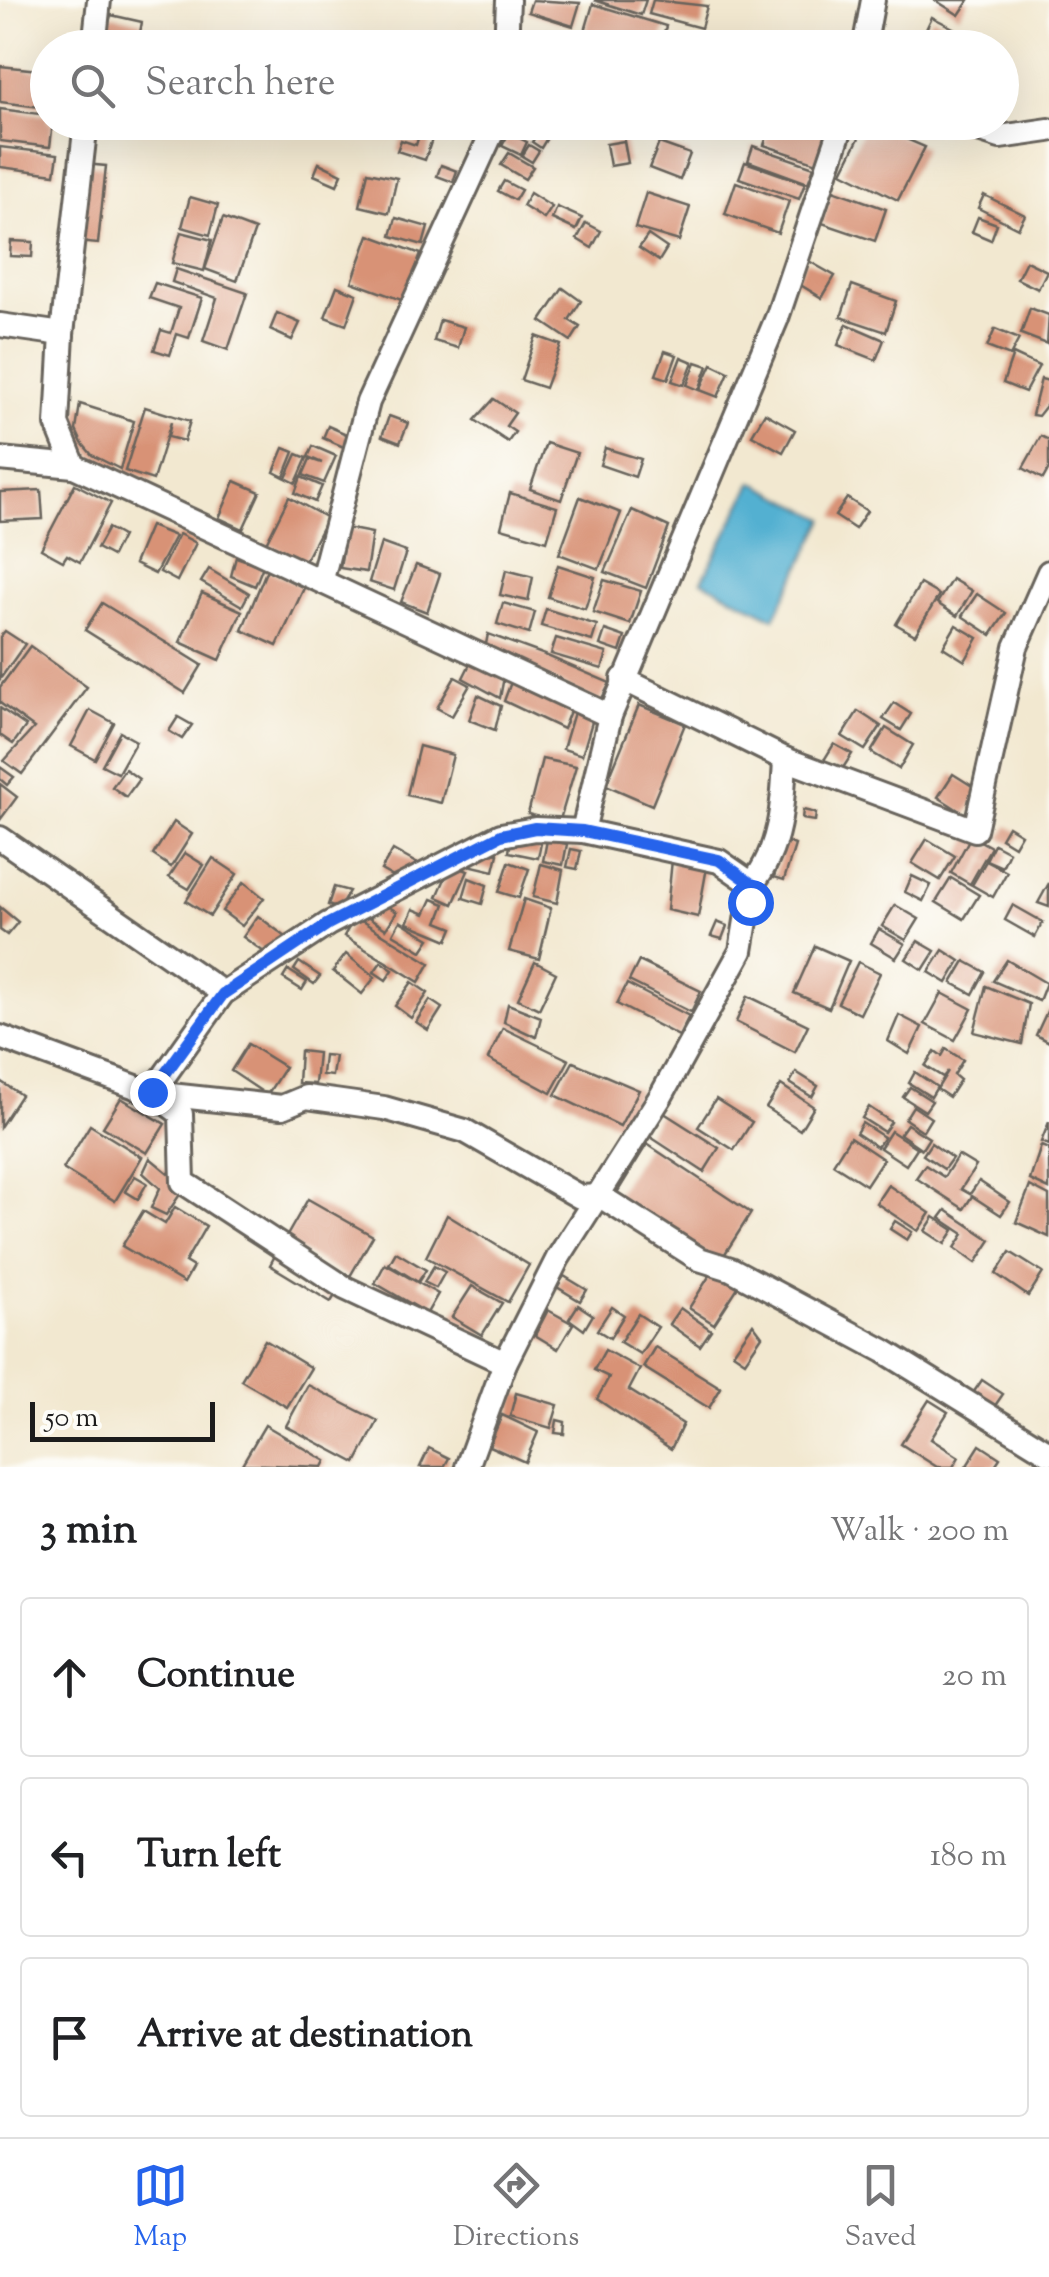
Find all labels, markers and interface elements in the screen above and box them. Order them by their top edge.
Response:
search box [30,30,1019,140]
icon: search [65,58,120,113]
text: Search here [145,58,336,112]
route start [728,880,774,926]
route end [130,1070,176,1116]
scale bar [30,1397,215,1442]
text: 50 m [45,1399,99,1439]
text: 3 min [40,1502,137,1562]
text: Walk · 200 m [830,1509,1009,1555]
icon: ahead [42,1650,97,1705]
text: Continue [137,1650,295,1704]
text: 20 m [942,1654,1007,1700]
icon: left [42,1830,97,1885]
text: Turn left [137,1830,281,1884]
text: 180 m [930,1834,1007,1880]
icon: arrive [42,2010,97,2065]
text: Arrive at destination [137,2010,473,2064]
tab: Map [133,2158,188,2258]
tab: Directions [453,2158,579,2258]
tab: Saved [844,2158,916,2258]

